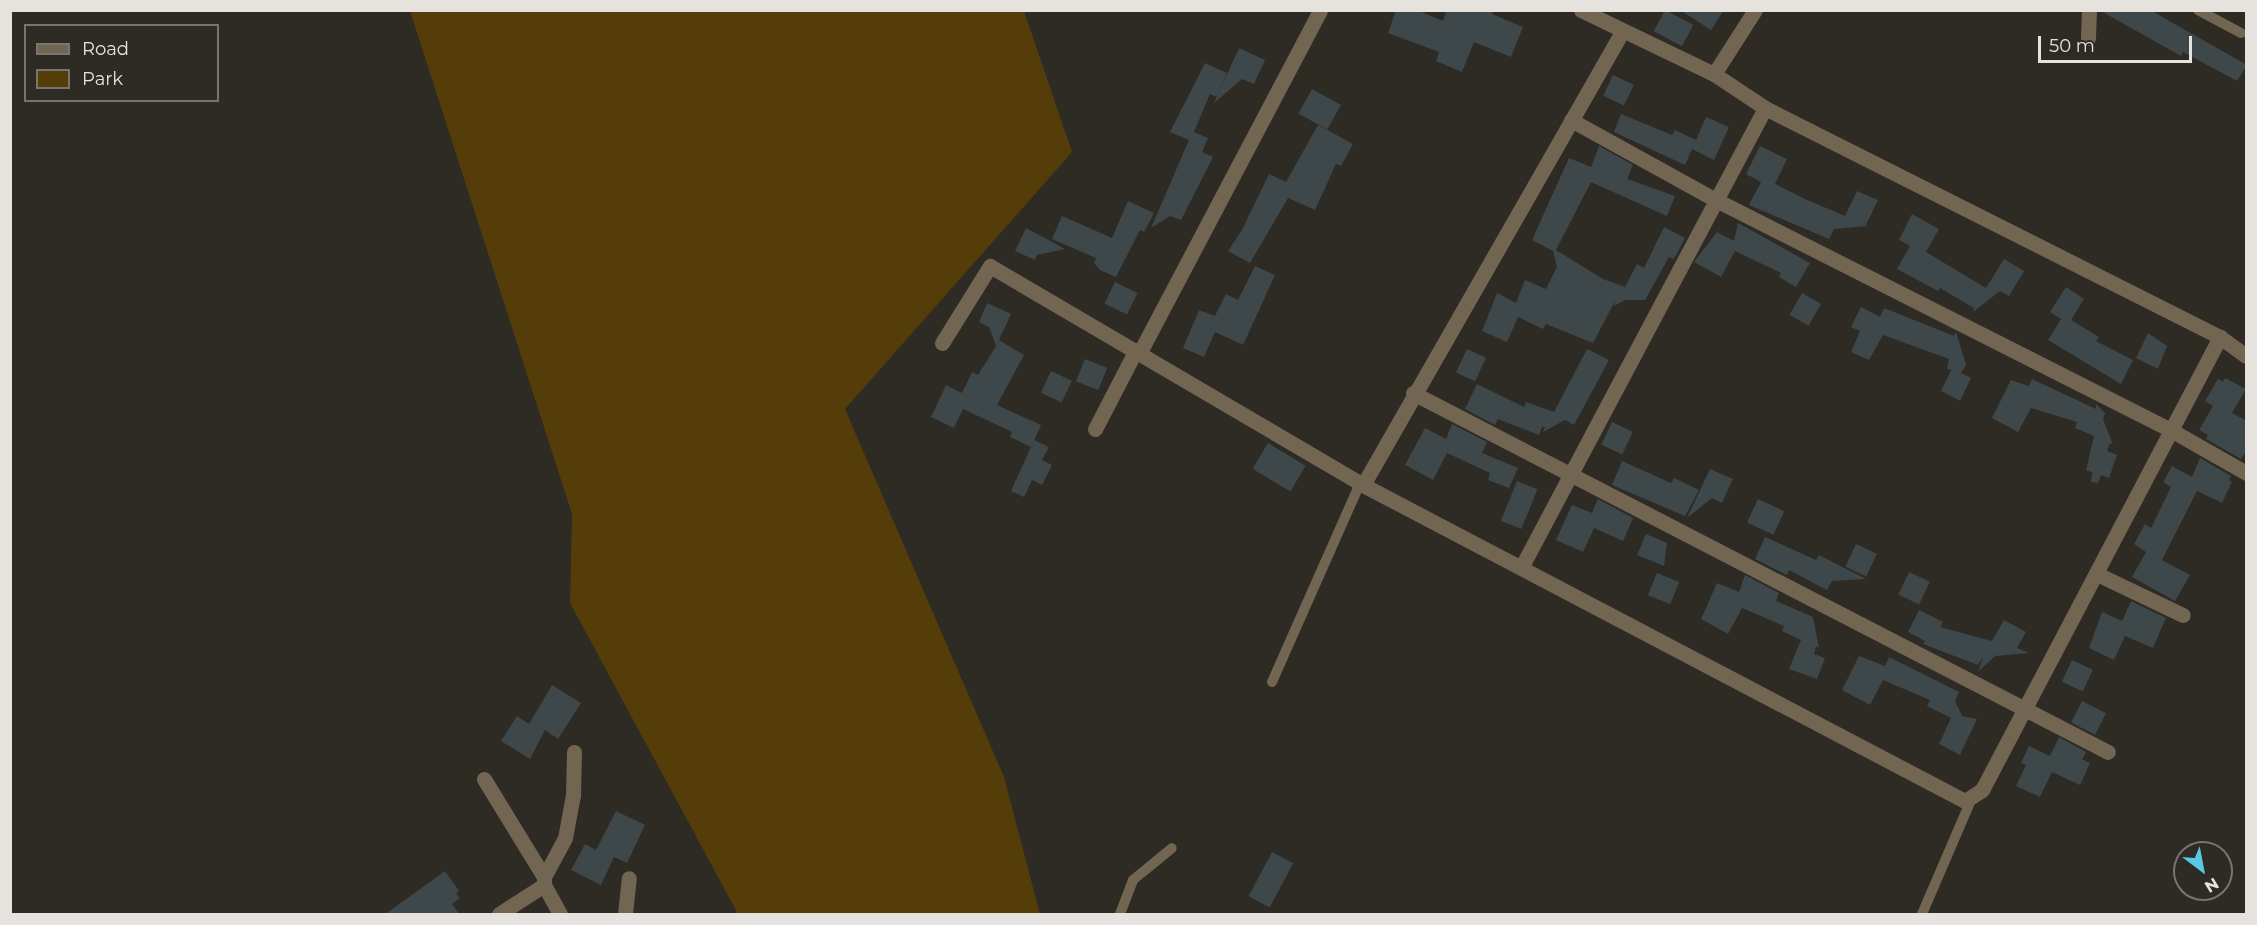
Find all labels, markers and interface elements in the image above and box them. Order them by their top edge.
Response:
legend [24,24,219,102]
scale bar [2041,24,2196,62]
text: 50 m [2049,35,2095,57]
text: Road [82,38,129,60]
text: Park [82,68,123,90]
north arrow [2173,841,2233,901]
text: N [2201,874,2222,896]

